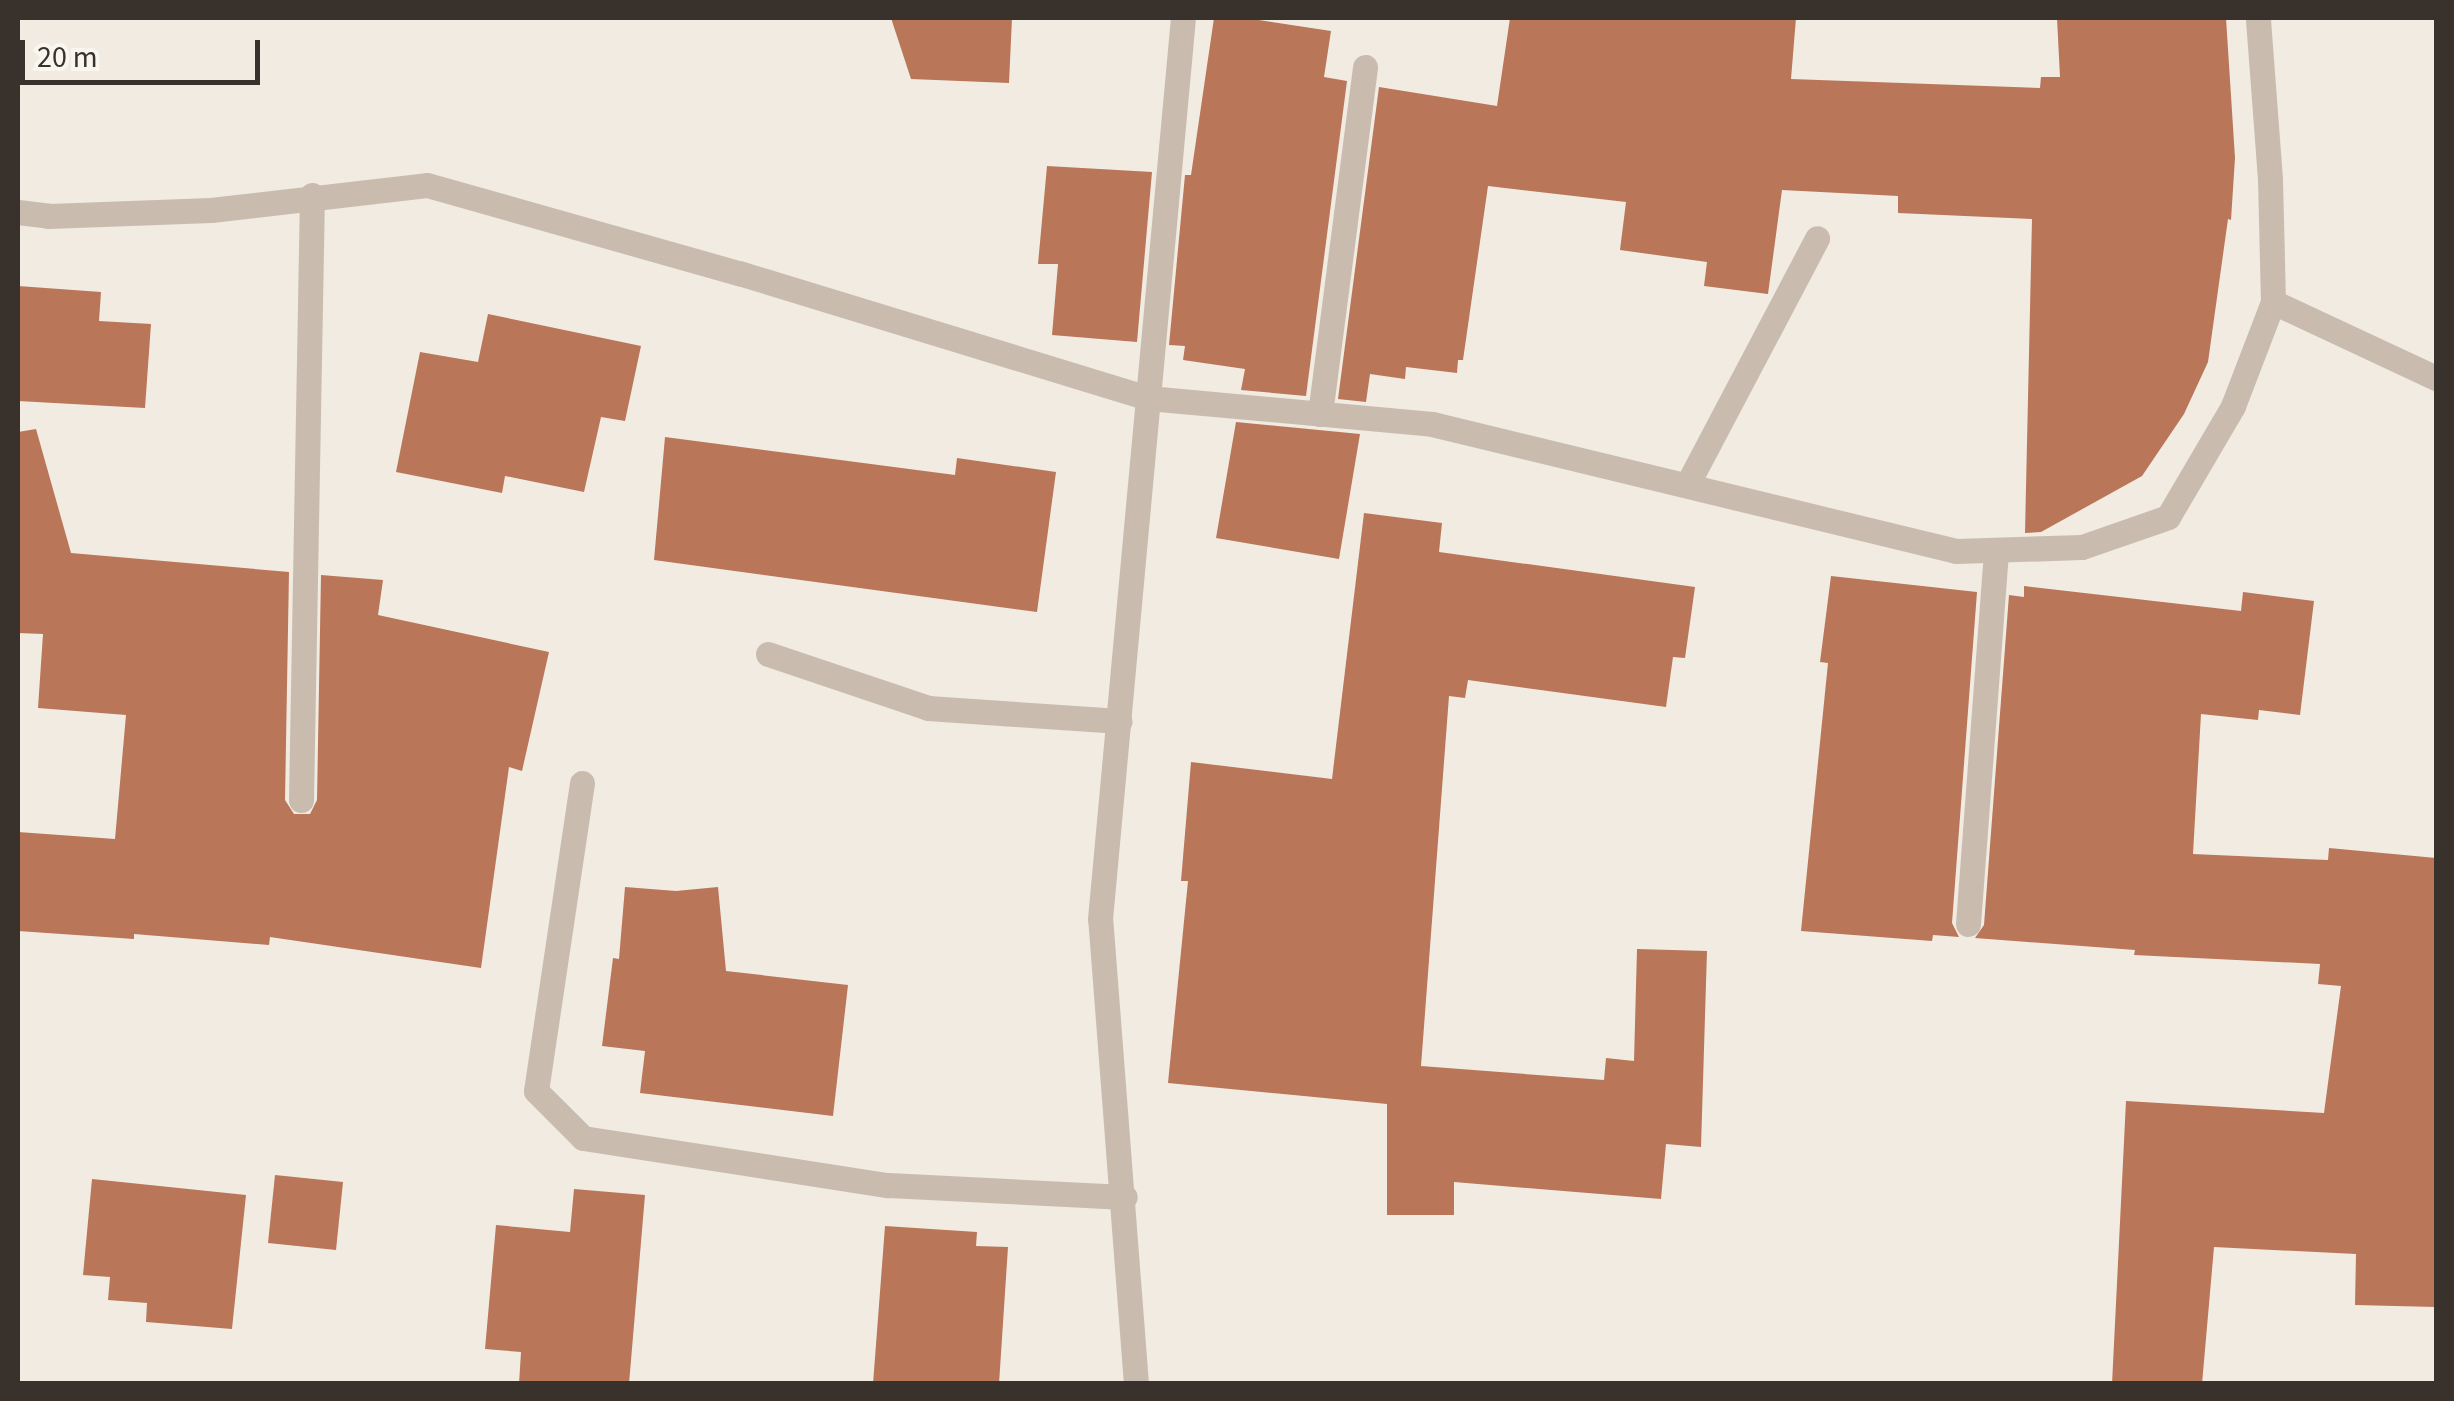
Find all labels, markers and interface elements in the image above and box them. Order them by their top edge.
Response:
scale bar [25,20,265,82]
text: 20 m [37,36,98,79]

